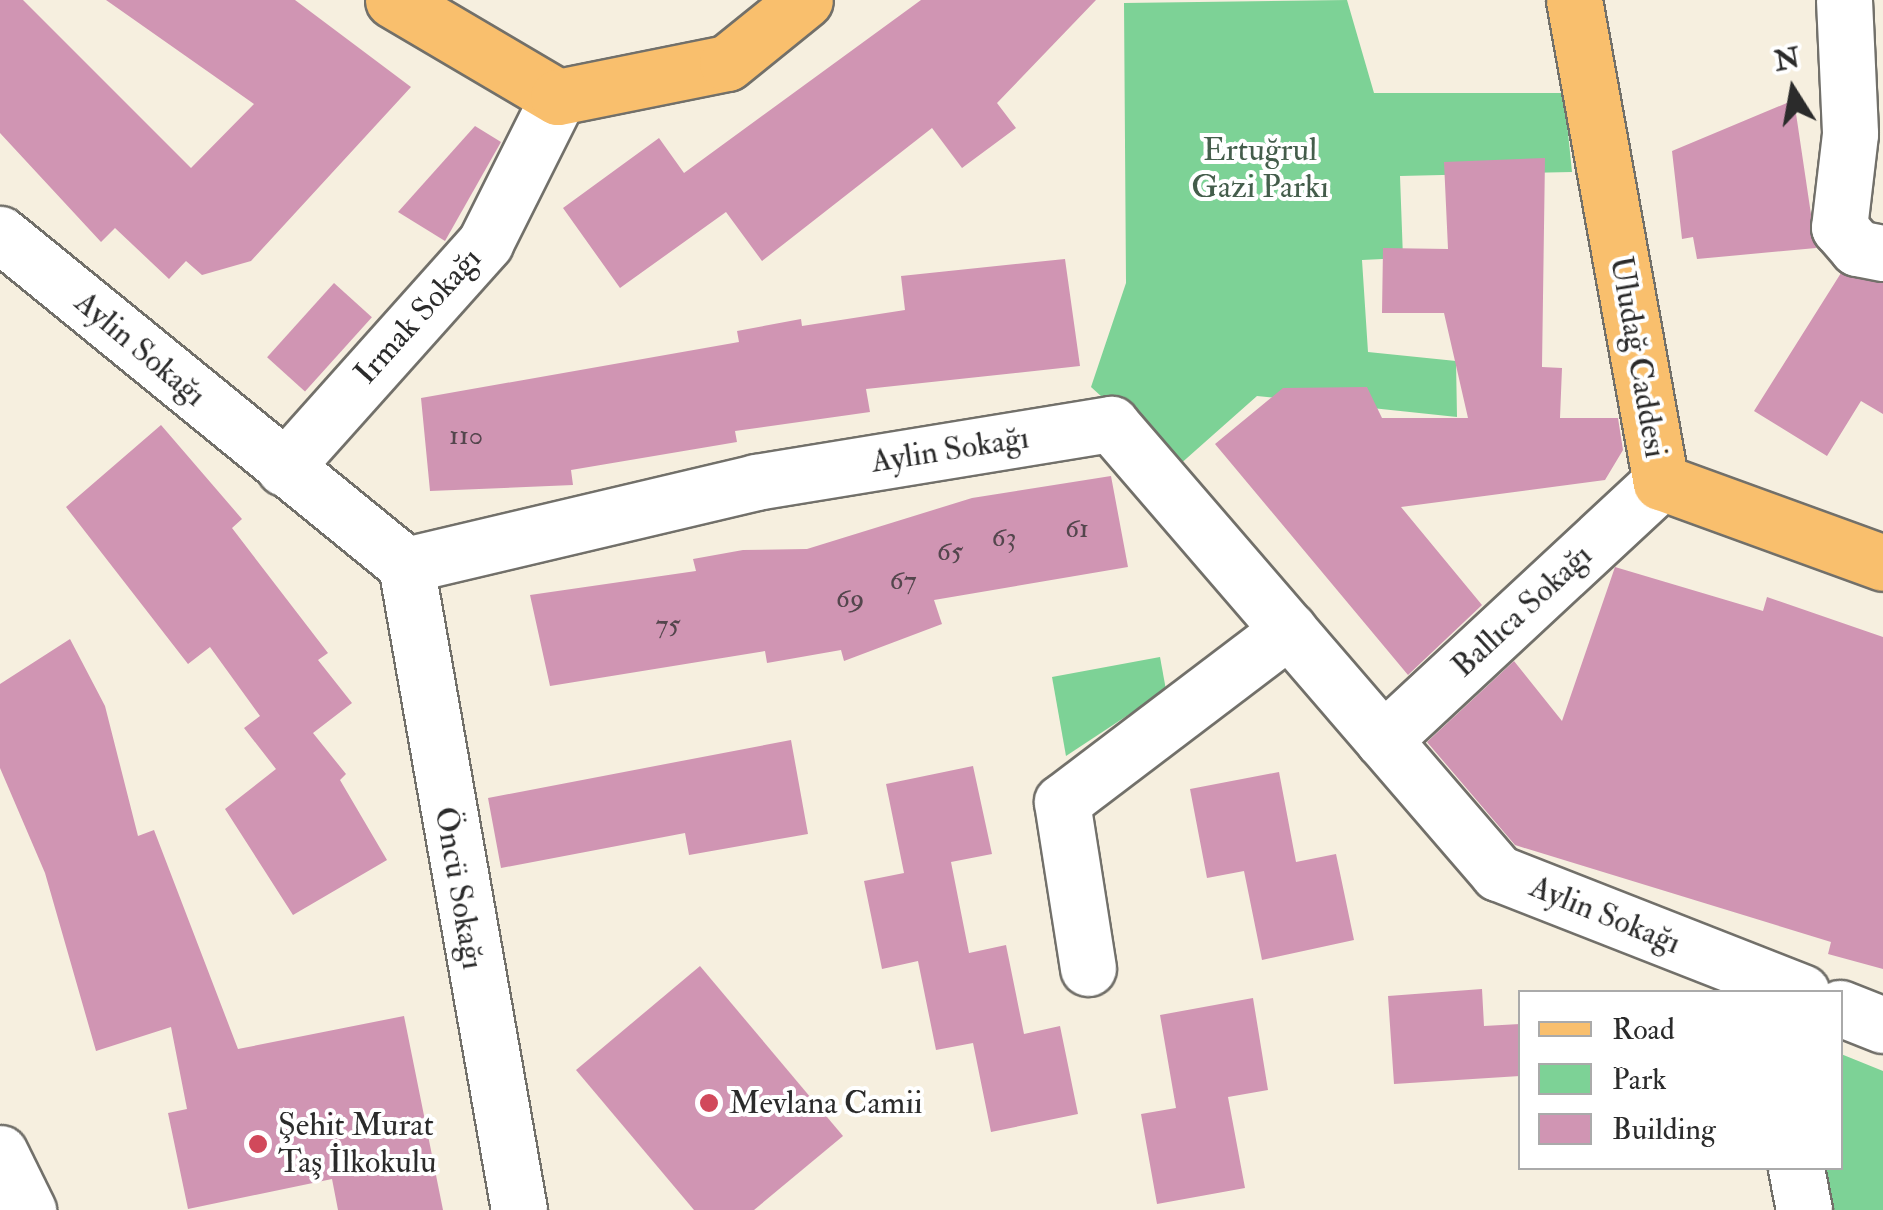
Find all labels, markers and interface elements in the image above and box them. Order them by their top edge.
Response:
north arrow [1743,40,1843,140]
text: N [1772,40,1803,80]
park label: Ertuğrul Gazi Parkı [1191,132,1329,207]
street label: Irmak Sokağı [347,240,489,392]
street label: Uludağ Caddesi [1601,253,1675,461]
street label: Aylin Sokağı [67,283,213,415]
house number: 110 [449,419,483,453]
street label: Aylin Sokağı [868,419,1032,481]
house number: 61 [1065,512,1089,546]
house number: 63 [992,521,1016,555]
house number: 65 [937,535,963,569]
street label: Ballıca Sokağı [1444,536,1600,686]
house number: 67 [890,564,916,598]
house number: 69 [836,582,864,616]
house number: 75 [655,608,681,642]
street label: Öncü Sokağı [426,804,492,972]
street label: Aylin Sokağı [1524,867,1686,963]
legend [1518,990,1843,1170]
text: Road [1612,1011,1675,1048]
text: Park [1612,1061,1667,1098]
place label: Mevlana Camii [729,1084,922,1122]
marker: Mevlana Camii [698,1092,720,1114]
place label: Şehit Murat Taş İlkokulu [278,1107,436,1182]
text: Building [1612,1111,1716,1148]
marker: Şehit Murat Taş İlkokulu [247,1133,269,1155]

